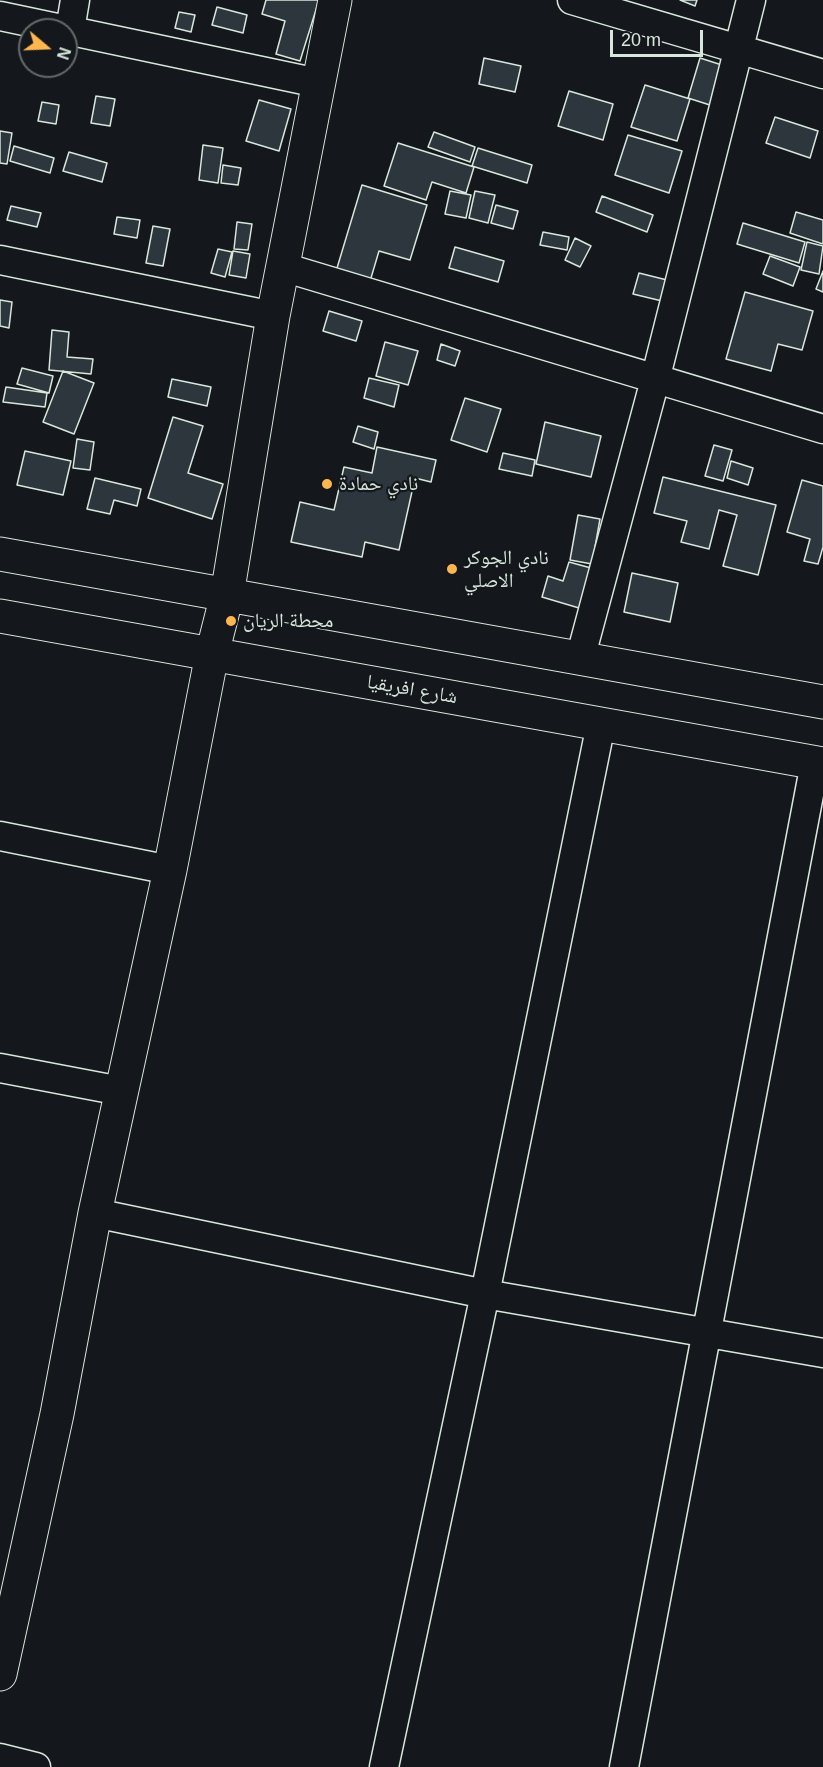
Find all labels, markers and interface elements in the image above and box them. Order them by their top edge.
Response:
north arrow [18,18,78,78]
scale bar [613,18,706,56]
text: 20 m [621,30,661,50]
text: N [54,45,74,62]
place label: نادي حمادة [339,472,418,496]
marker: نادي حمادة [320,477,334,491]
place label: نادي الجوكر الاصلي [464,546,549,593]
marker: نادي الجوكر الاصلي [445,562,459,576]
place label: محطة الريان [243,609,333,633]
marker: محطة الريان [224,614,238,628]
street label: شارع افريقيا [365,670,459,710]

